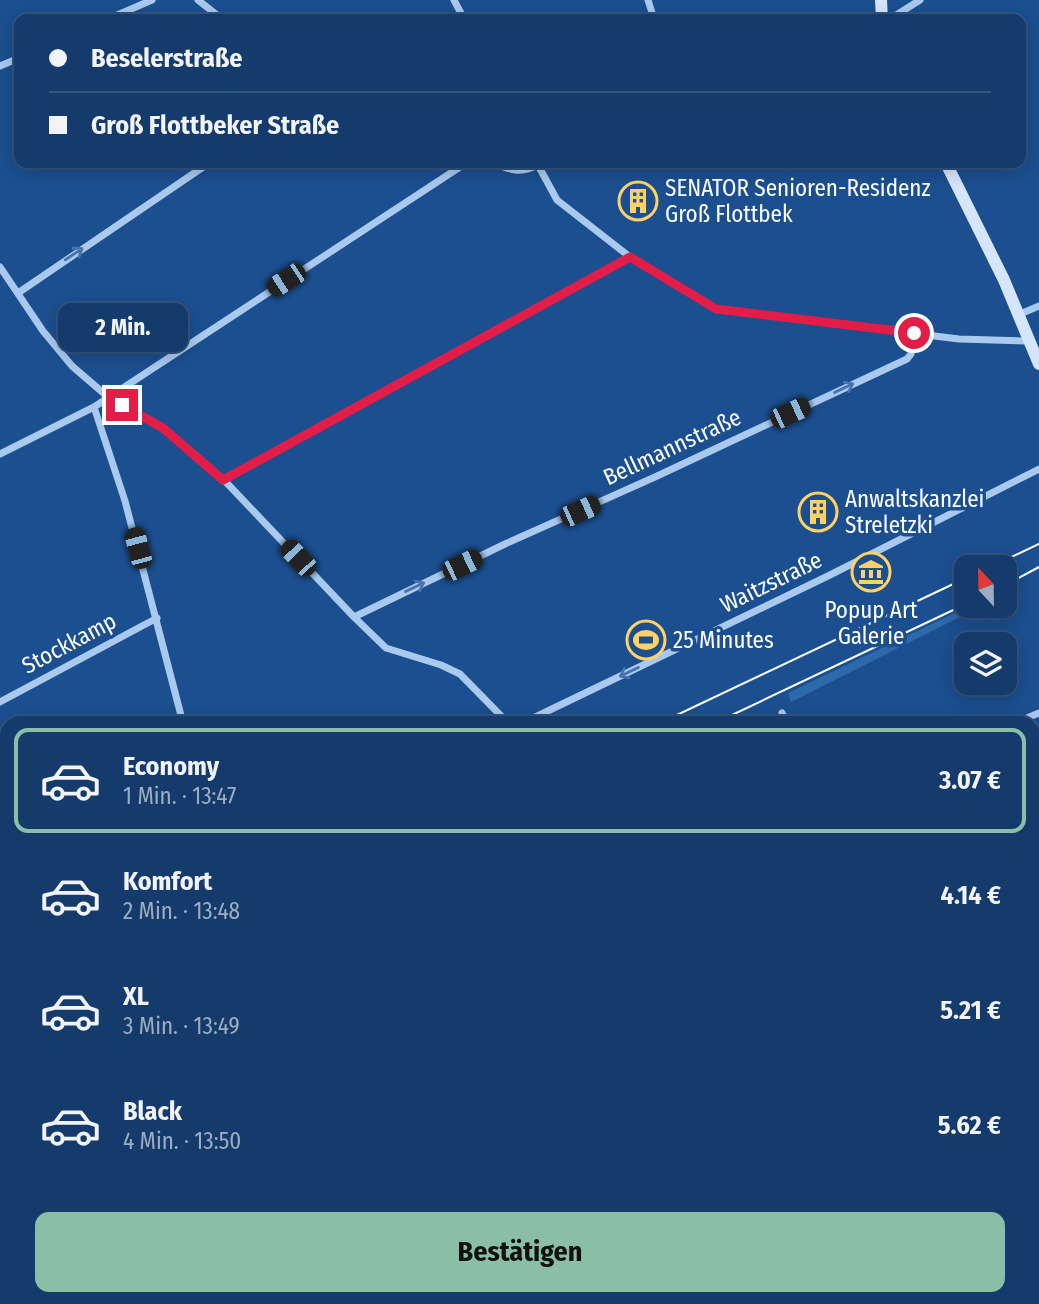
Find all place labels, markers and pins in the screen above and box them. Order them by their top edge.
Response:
place label: SENATOR Senioren-Residenz Groß Flottbek [665,174,931,228]
building icon: SENATOR Senioren-Residenz Groß Flottbek [617,180,659,222]
place label: Anwaltskanzlei Streletzki [845,485,984,539]
building icon: Anwaltskanzlei Streletzki [797,491,839,533]
museum icon: Popup Art Galerie [850,551,892,593]
place label: Popup Art Galerie [825,596,918,650]
sports icon: 25 Minutes [625,619,667,661]
place label: 25 Minutes [673,626,774,654]

